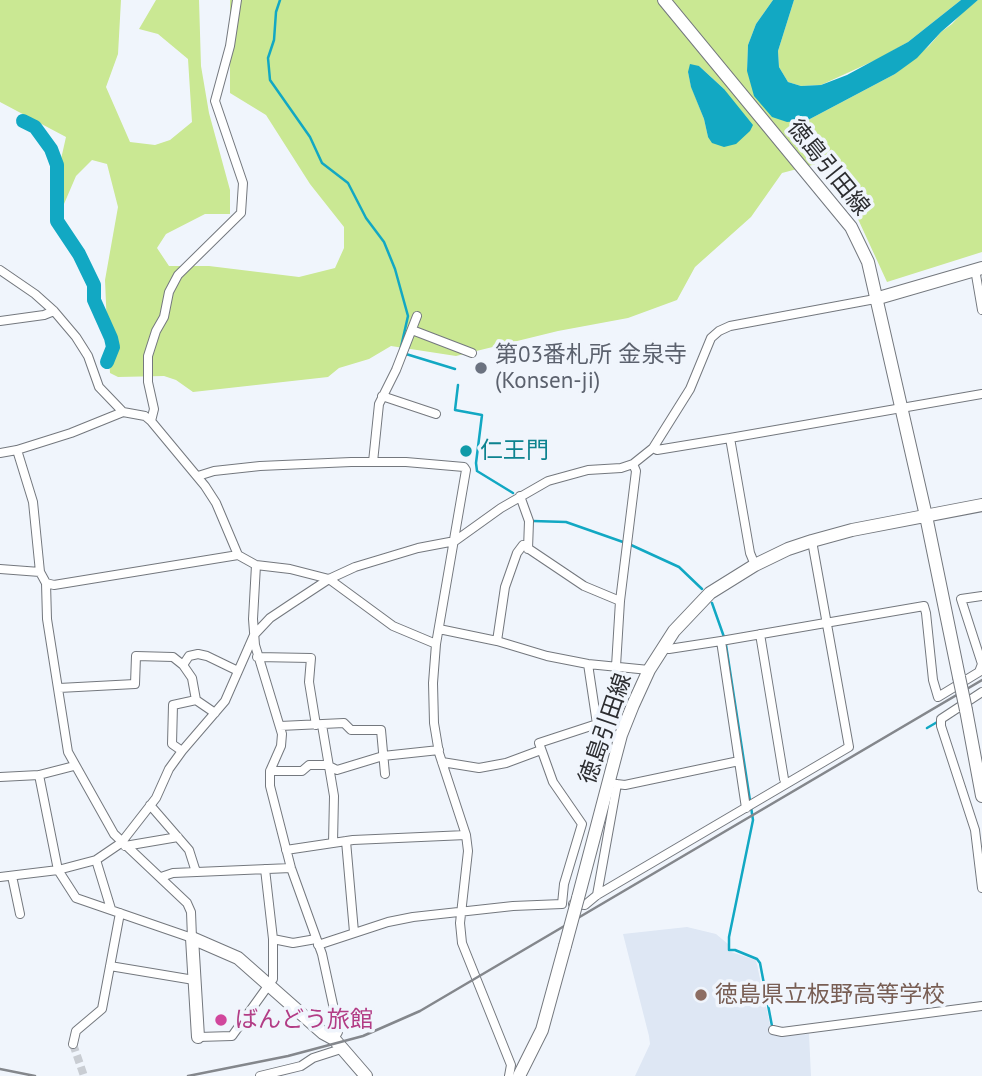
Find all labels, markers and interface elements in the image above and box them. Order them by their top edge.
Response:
street label: 徳島引田線 [781,115,875,221]
place label: 第03番札所 金泉寺 (Konsen-ji) [495,341,687,395]
marker: 第03番札所 金泉寺 (Konsen-ji) [473,360,489,376]
place label: 仁王門 [480,437,549,465]
marker: 仁王門 [458,443,474,459]
street label: 徳島引田線 [574,670,638,788]
place label: 徳島県立板野高等学校 [715,981,945,1009]
marker: 徳島県立板野高等学校 [693,987,709,1003]
place label: ばんどう旅館 [235,1006,373,1034]
marker: ばんどう旅館 [213,1012,229,1028]

